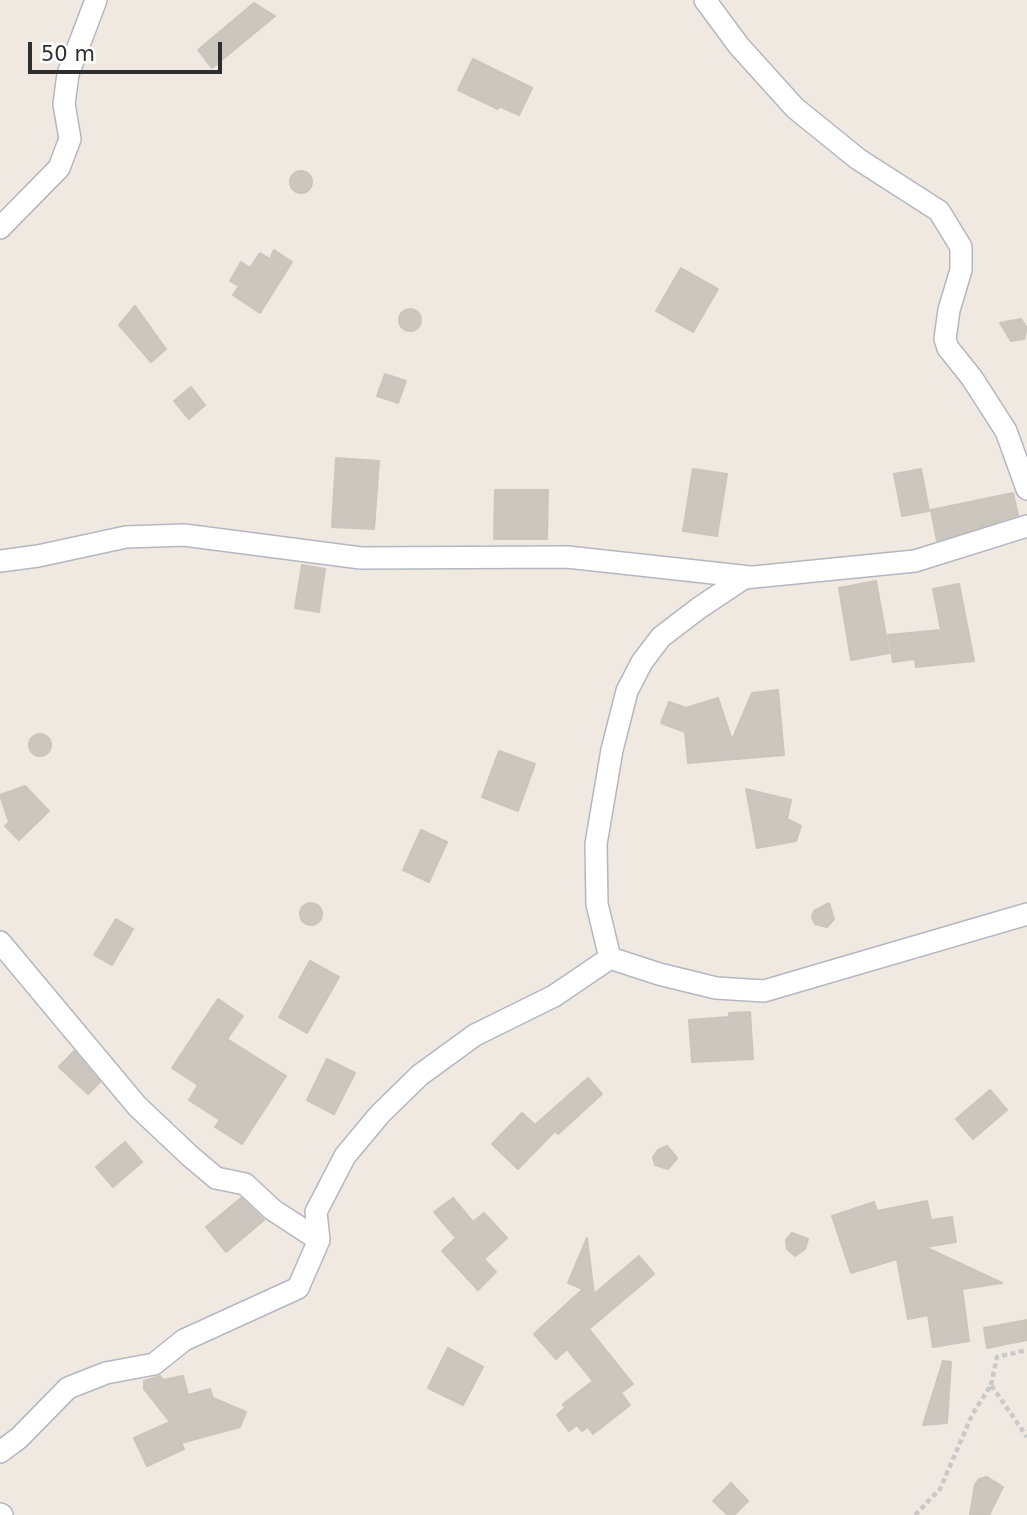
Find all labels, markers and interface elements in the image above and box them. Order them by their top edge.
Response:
scale bar [32,28,226,72]
text: 50 m [41,42,95,66]

